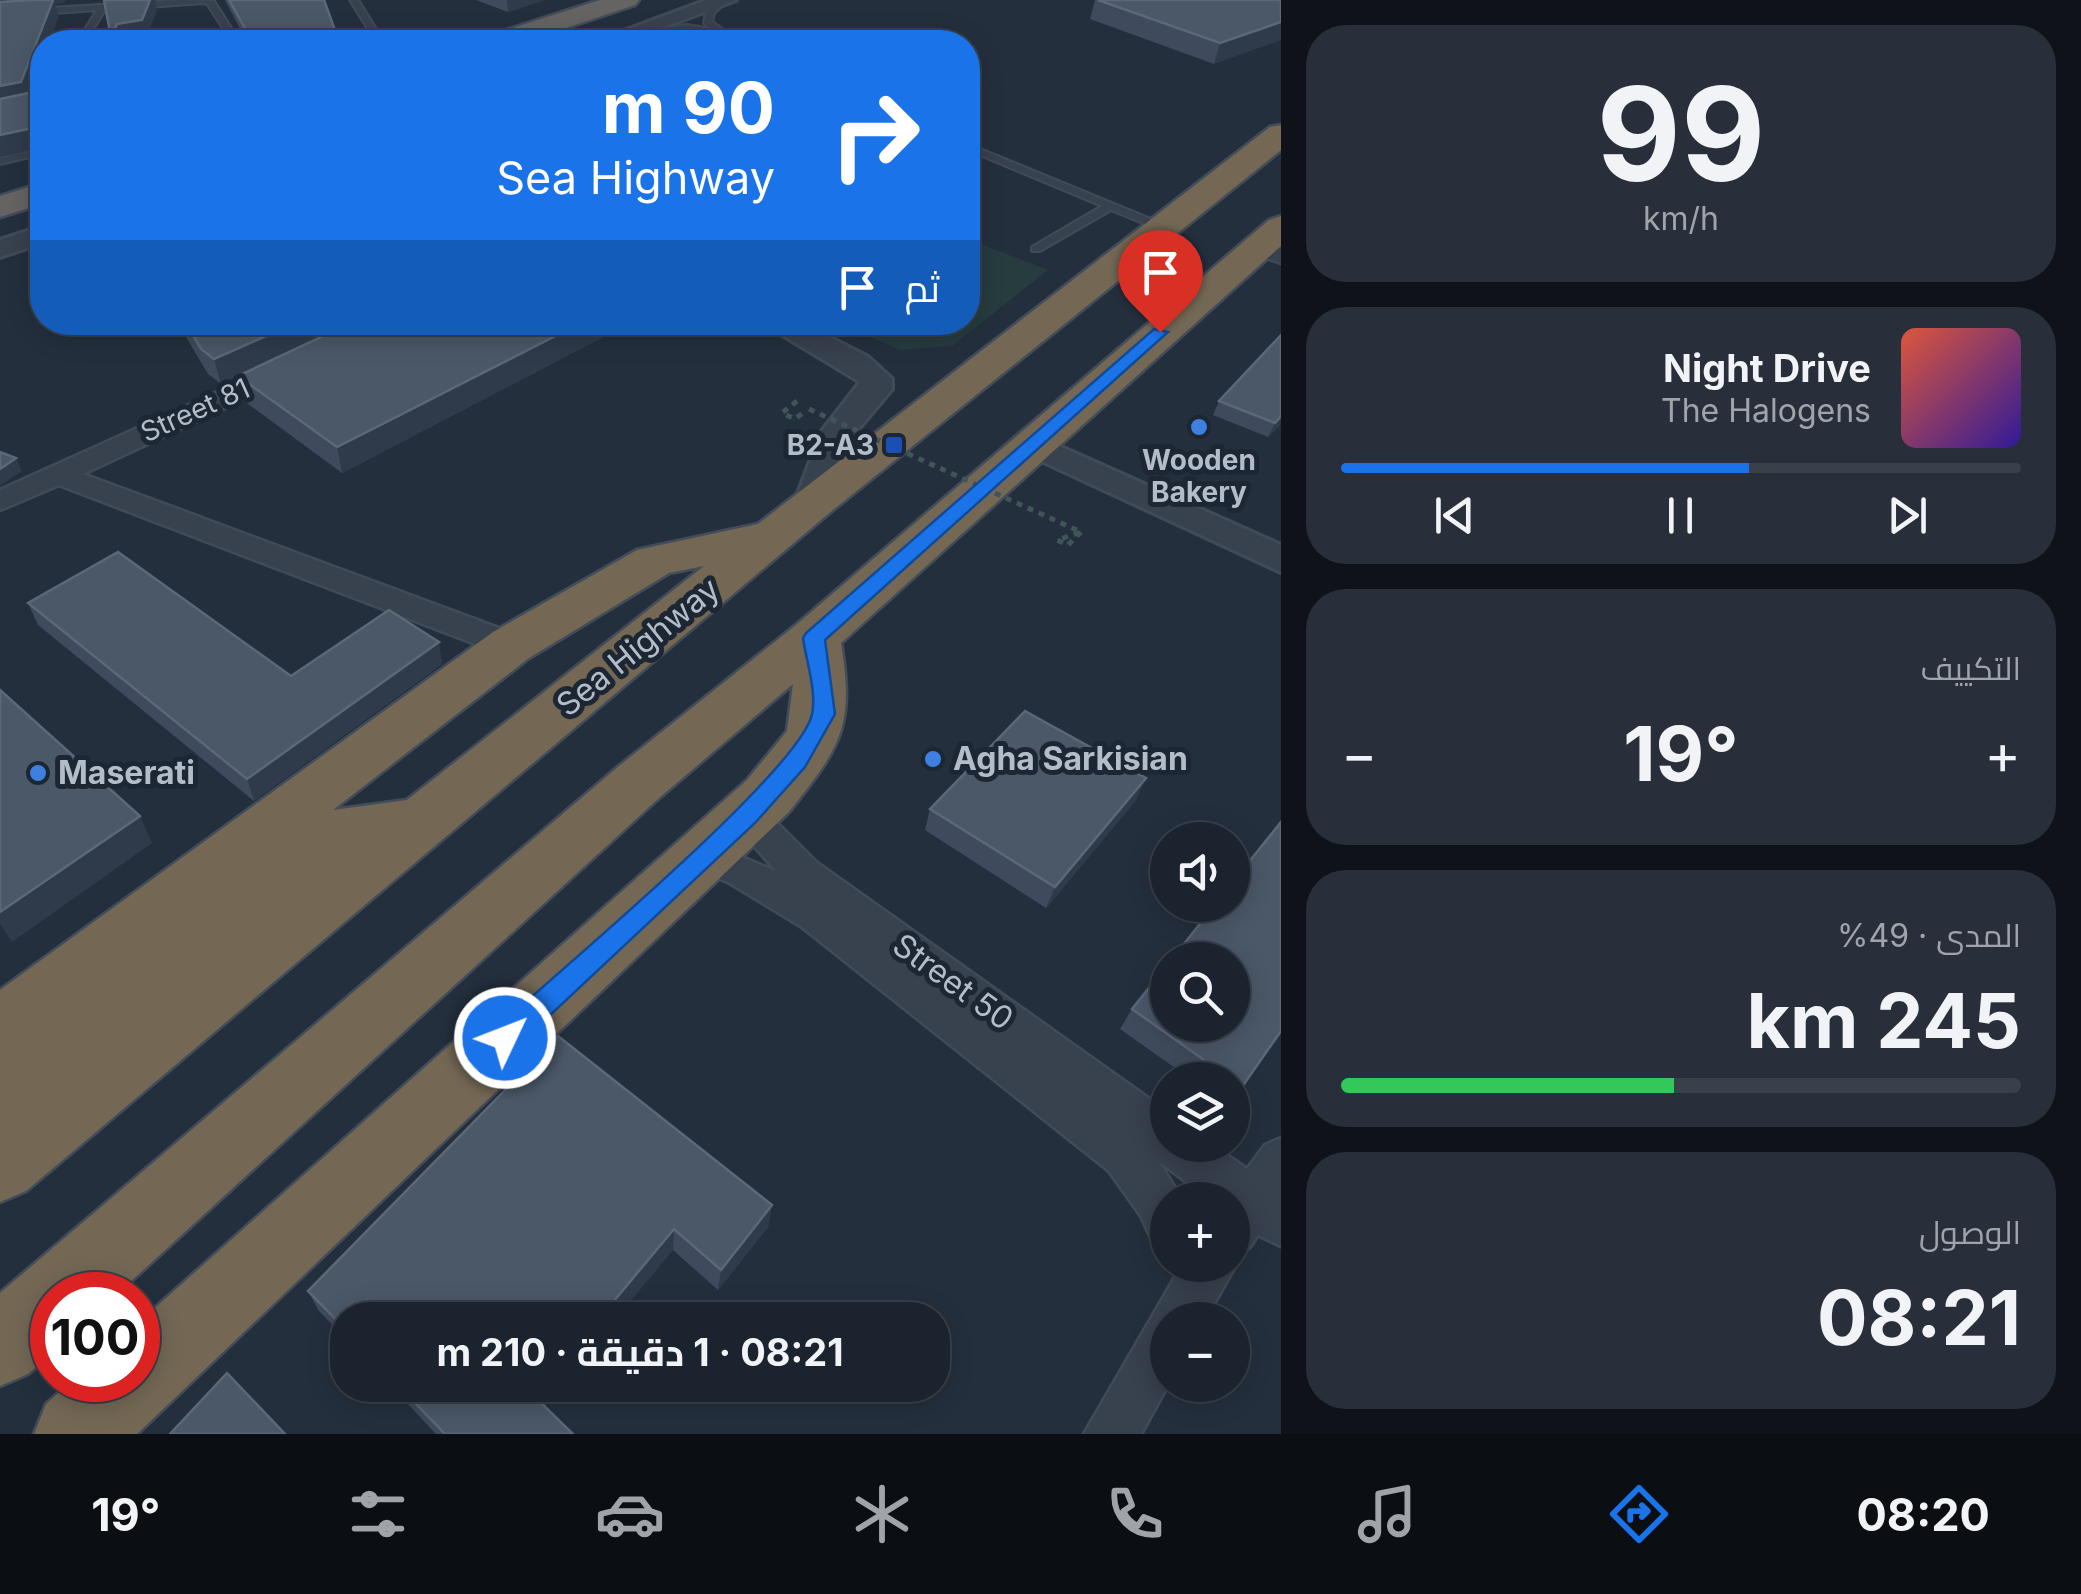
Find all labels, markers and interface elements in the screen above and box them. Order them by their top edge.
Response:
text: 99 [1597,55,1765,212]
text: 90 m [602,65,775,150]
icon: right [810,70,940,200]
text: Sea Highway [496,150,775,205]
text: km/h [1643,199,1719,238]
pin [1118,230,1203,333]
icon: arrive [1133,245,1188,300]
icon: arrive [830,260,885,315]
text: ثم [905,265,940,311]
text: Night Drive [1663,345,1871,391]
street label: Street 81 [135,371,255,449]
text: The Halogens [1661,391,1871,430]
marker: Wooden Bakery [1188,416,1210,438]
place label: B2-A3 [787,428,874,462]
marker: B2-A3 [883,434,905,456]
place label: Wooden Bakery [1142,443,1256,509]
icon: previous [1427,488,1482,543]
icon: pause [1653,488,1708,543]
icon: next [1880,488,1935,543]
street label: Sea Highway [548,569,727,724]
text: التكييف [1921,649,2021,688]
text: 19° [1623,708,1739,799]
text: − [1341,721,1377,787]
text: + [1985,721,2021,787]
place label: Agha Sarkisian [953,739,1188,778]
marker: Agha Sarkisian [922,748,944,770]
place label: Maserati [58,753,195,792]
marker: Maserati [27,762,49,784]
map controls [1150,822,1250,1402]
button: sound [1150,822,1250,922]
text: المدى · 49% [1837,916,2021,955]
street label: Street 50 [886,925,1021,1038]
button: search [1150,942,1250,1042]
text: 245 km [1747,975,2021,1066]
position arrow [453,986,557,1090]
button: layers [1150,1062,1250,1162]
button: + [1150,1182,1250,1282]
text: الوصول [1919,1213,2021,1252]
speed limit sign: 100 [30,1272,160,1402]
text: 08:21 [1817,1272,2021,1363]
button: − [1150,1302,1250,1402]
text: 08:21 · 1 دقيقة · 210 m [436,1329,844,1375]
icon: filters [343,1479,413,1549]
icon: car [595,1479,665,1549]
icon: climate [847,1479,917,1549]
icon: phone [1100,1479,1170,1549]
icon: music [1352,1479,1422,1549]
icon: directions [1604,1479,1674,1549]
text: 19° [91,1487,161,1542]
text: 08:20 [1857,1487,1990,1542]

